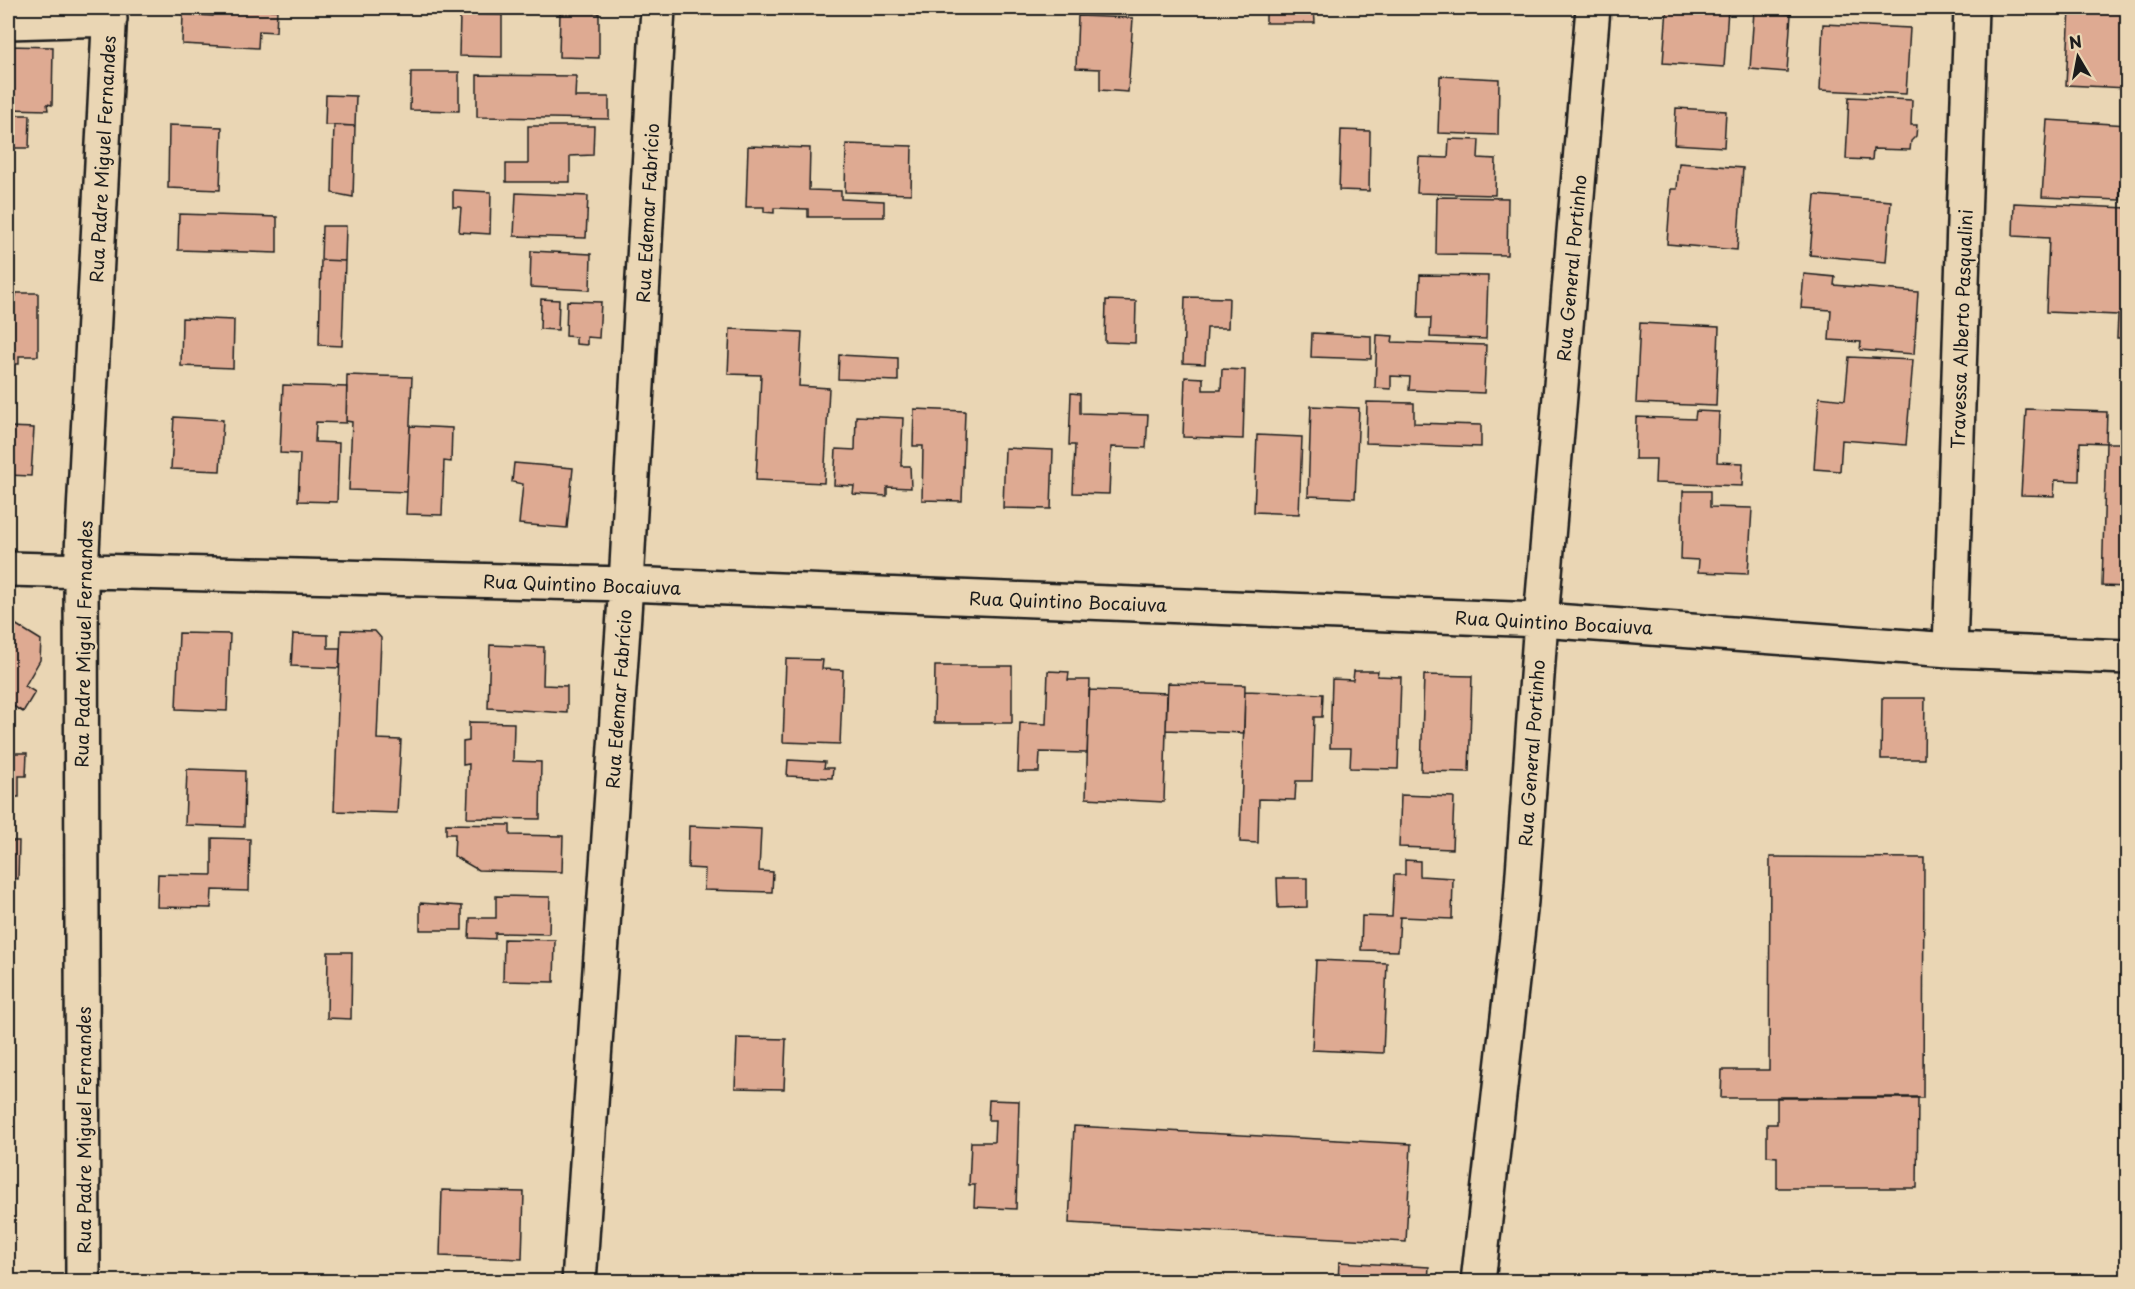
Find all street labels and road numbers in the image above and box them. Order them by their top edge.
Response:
street label: Rua Padre Miguel Fernandes [82,35,122,283]
street label: Rua Edemar Fabrício [629,123,665,303]
street label: Rua General Portinho [1549,173,1593,363]
street label: Travessa Alberto Pasqualini [1943,209,1979,449]
street label: Rua Padre Miguel Fernandes [67,520,99,768]
street label: Rua Quintino Bocaiuva [482,567,682,601]
street label: Rua Quintino Bocaiuva [968,584,1168,618]
street label: Rua Quintino Bocaiuva [1454,603,1654,641]
street label: Rua Edemar Fabrício [598,608,638,790]
street label: Rua General Portinho [1511,659,1551,847]
street label: Rua Padre Miguel Fernandes [70,1006,97,1254]

